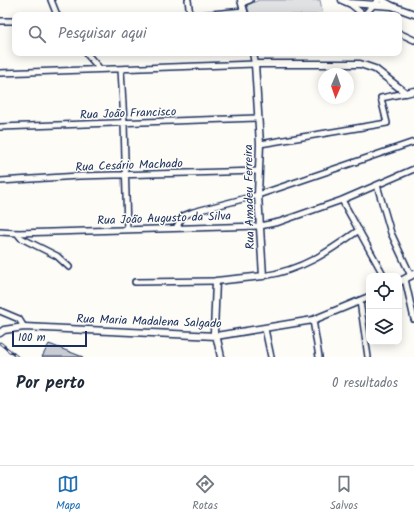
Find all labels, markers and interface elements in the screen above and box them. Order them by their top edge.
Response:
search box [12,12,402,56]
text: Pesquisar aqui [58,22,147,46]
icon: search [26,23,48,45]
north arrow [318,68,354,104]
street label: Rua João Francisco [79,102,177,125]
street label: Rua Amadeu Ferreira [239,144,260,250]
street label: Rua Cesário Machado [75,154,183,177]
street label: Rua João Augusto da Silva [97,207,232,230]
map controls [366,273,402,345]
button: locate [366,273,402,309]
street label: Rua Maria Madalena Salgado [76,309,222,334]
button: layers [366,309,402,345]
scale bar [12,329,87,348]
text: 100 m [18,329,46,347]
text: Por perto [16,370,85,397]
text: 0 resultados [332,373,398,394]
tab: Mapa [56,473,80,515]
tab: Rotas [192,473,218,515]
tab: Salvos [330,473,358,515]

